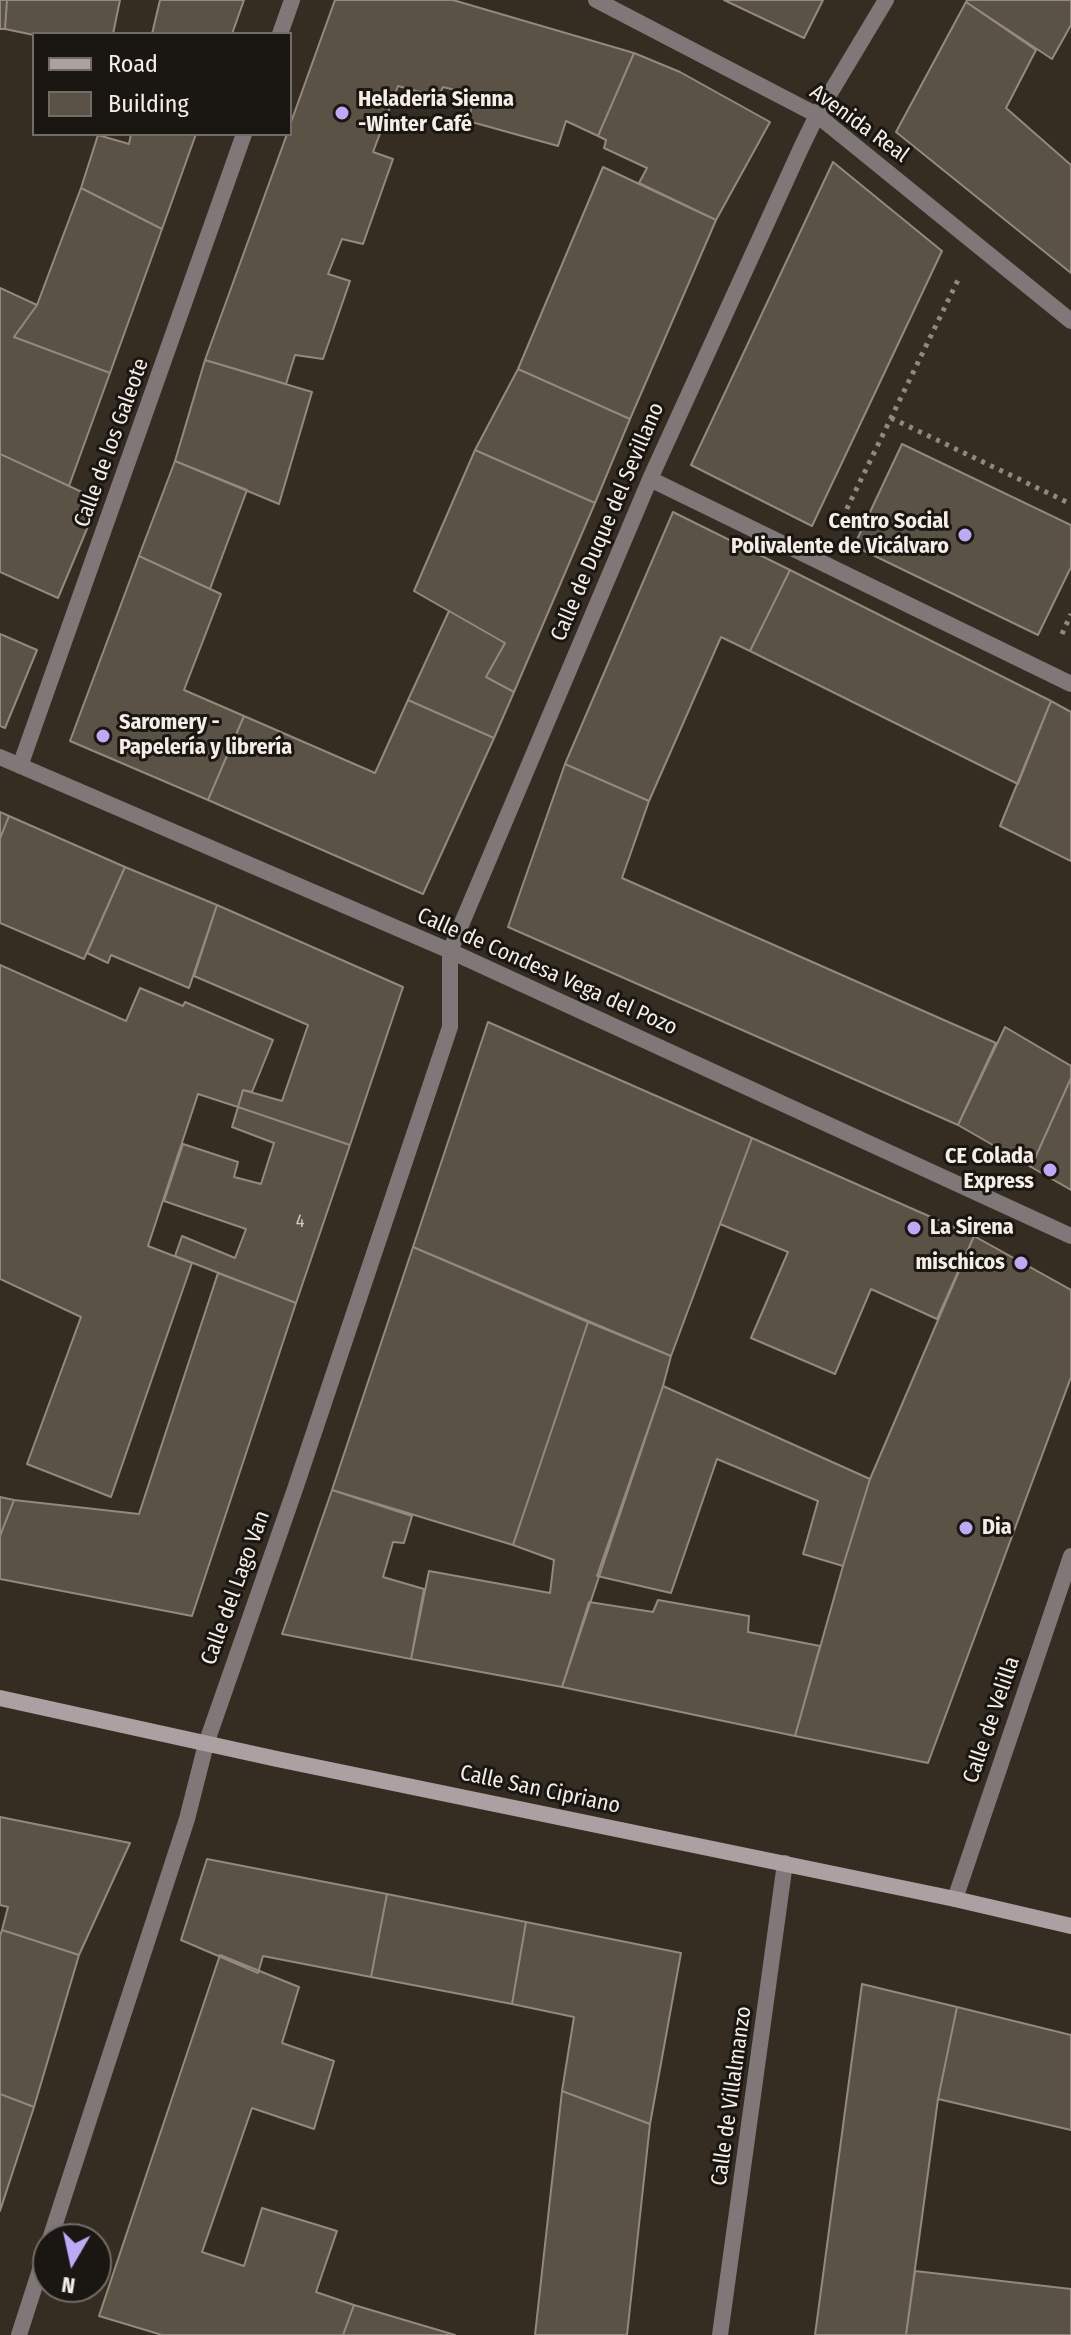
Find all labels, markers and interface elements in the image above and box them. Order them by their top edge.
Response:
legend [32,32,292,136]
text: Road [108,50,158,78]
street label: Avenida Real [804,79,914,169]
place label: Heladeria Sienna -Winter Café [358,87,514,138]
text: Building [108,90,189,118]
marker: Heladeria Sienna -Winter Café [333,104,351,122]
street label: Calle de los Galeote [69,355,155,531]
street label: Calle de Duque del Sevillano [546,399,670,645]
place label: Centro Social Polivalente de Vicálvaro [731,509,949,560]
marker: Centro Social Polivalente de Vicálvaro [956,526,974,544]
place label: Saromery - Papelería y librería [119,710,292,762]
marker: Saromery - Papelería y librería [94,727,112,745]
street label: Calle de Condesa Vega del Pozo [413,903,681,1041]
place label: CE Colada Express [945,1144,1034,1196]
marker: CE Colada Express [1041,1161,1059,1179]
house number: 4 [296,1211,304,1233]
place label: La Sirena [930,1215,1014,1241]
marker: La Sirena [905,1219,923,1237]
place label: mischicos [916,1250,1005,1276]
marker: mischicos [1012,1254,1030,1272]
street label: Calle del Lago Van [196,1507,276,1669]
place label: Dia [982,1515,1012,1541]
marker: Dia [957,1519,975,1537]
street label: Calle de Velilla [958,1653,1026,1787]
street label: Calle San Cipriano [457,1760,623,1820]
street label: Calle de Villalmanzo [706,2005,758,2187]
north arrow [32,2223,112,2303]
text: N [60,2271,77,2300]

